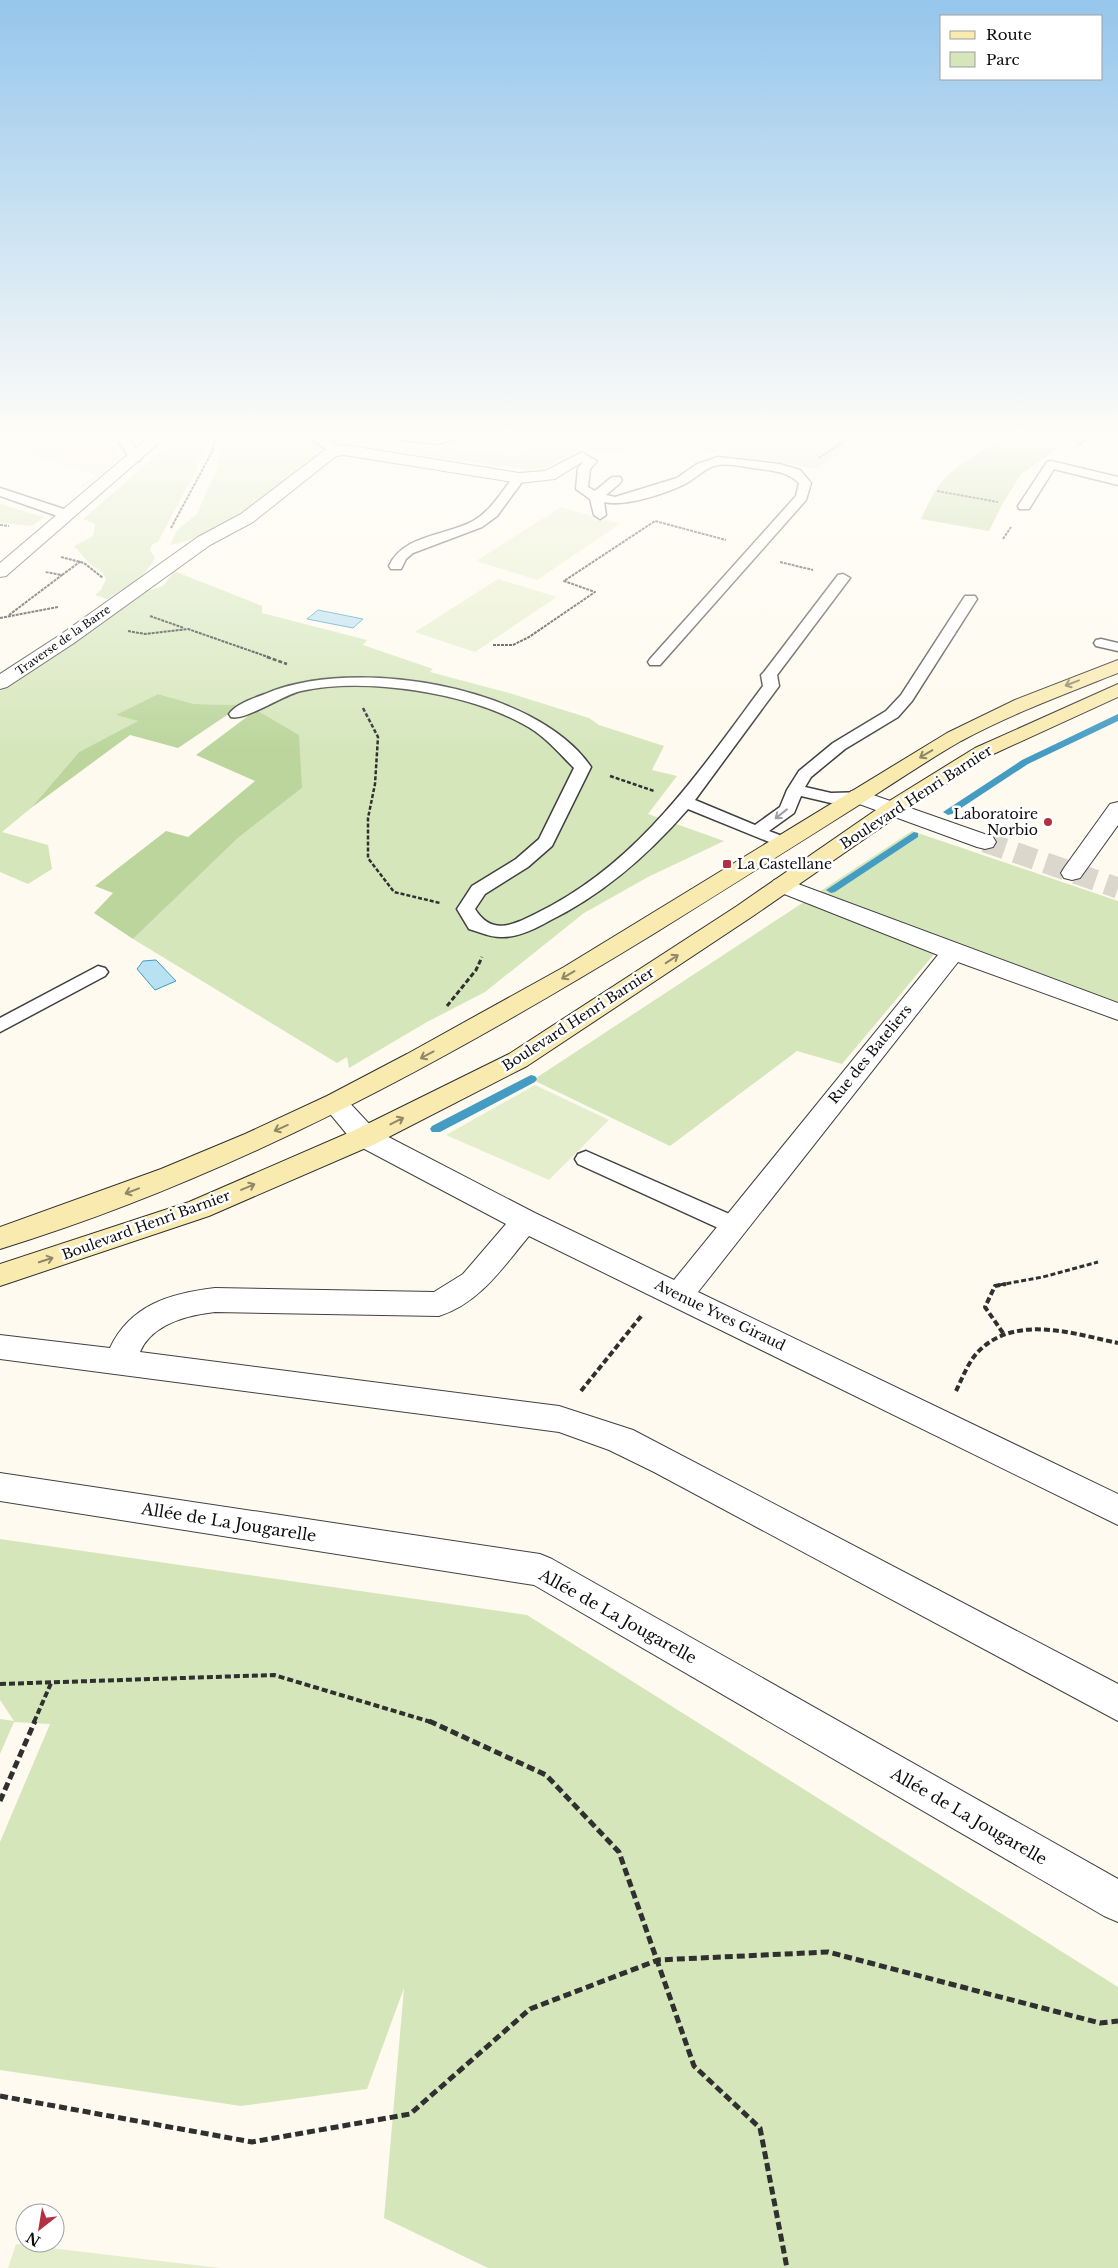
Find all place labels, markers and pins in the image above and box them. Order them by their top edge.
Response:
place label: Laboratoire Norbio [954,805,1038,839]
marker: Laboratoire Norbio [1042,816,1054,828]
place label: La Castellane [737,855,832,873]
marker: La Castellane [721,858,733,870]

